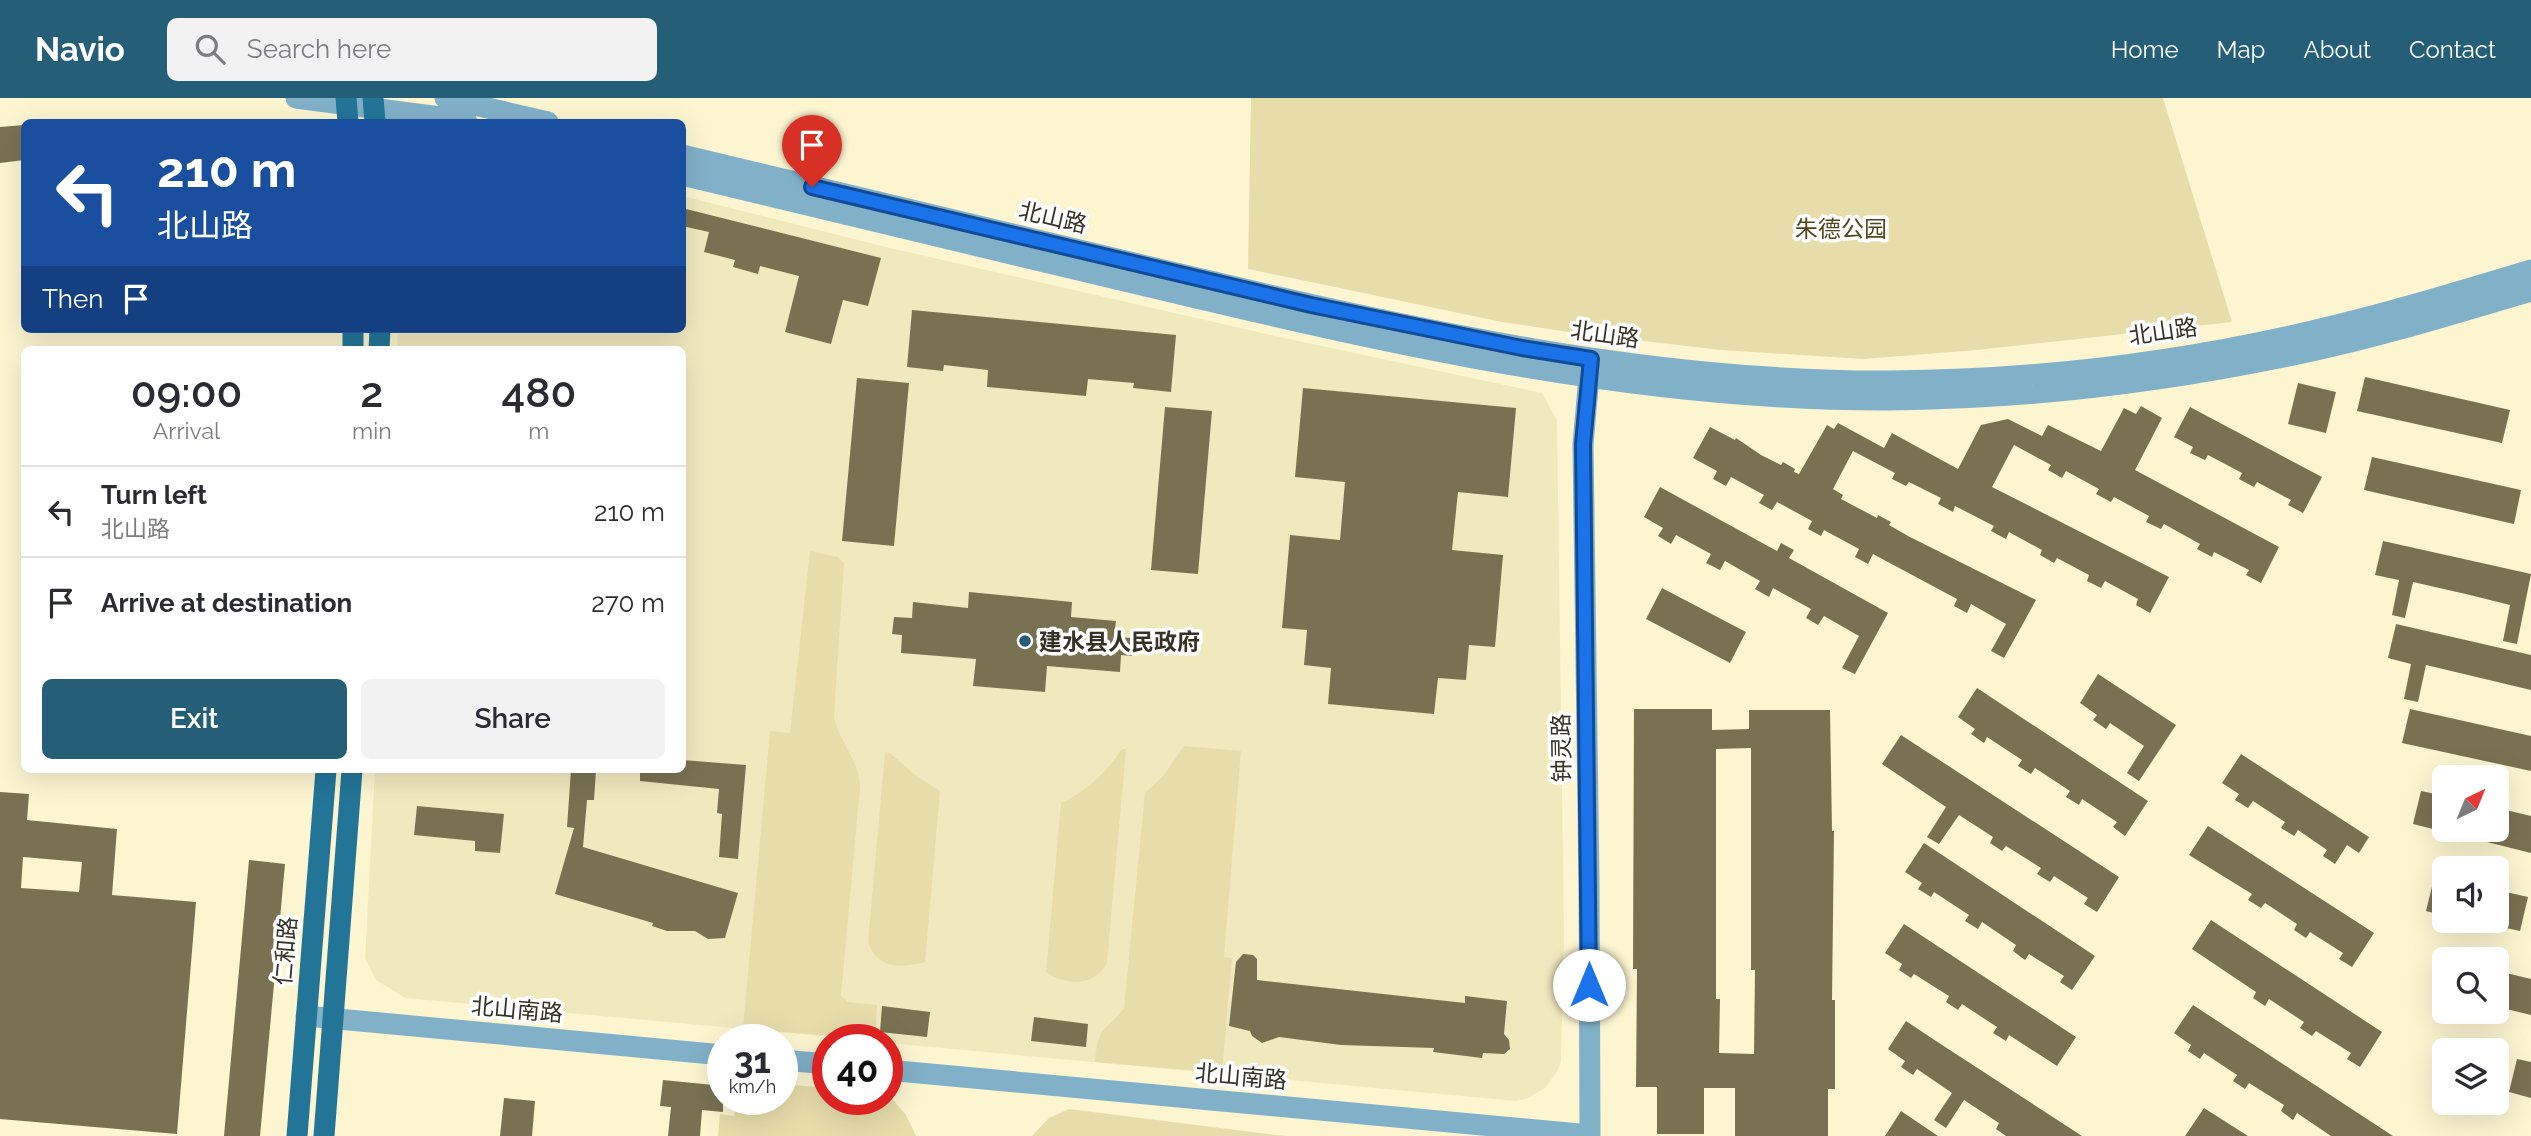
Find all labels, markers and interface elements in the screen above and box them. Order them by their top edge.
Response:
search box [167,18,657,81]
text: Navio [35,30,125,69]
icon: search [191,30,229,68]
text: Search here [247,34,391,64]
text: Home [2111,35,2179,64]
text: Map [2217,35,2265,64]
text: About [2303,35,2371,64]
text: Contact [2409,35,2496,64]
pin [782,115,842,187]
icon: arrive [793,126,831,164]
text: 210 m [157,141,296,198]
icon: left [42,147,133,238]
street label: 北山路 [1016,196,1090,238]
text: 北山路 [157,207,253,244]
park label: 朱德公园 [1795,215,1887,242]
icon: arrive [117,280,155,318]
text: Then [42,284,103,314]
street label: 北山路 [2127,313,2199,349]
street label: 北山路 [1569,316,1641,352]
text: 09:00 [131,368,242,417]
text: 2 [360,368,383,417]
text: 480 [501,368,576,417]
text: Arrival [153,417,220,444]
text: min [352,417,392,444]
text: m [528,417,549,444]
text: Turn left [101,480,207,510]
icon: left [42,493,80,531]
text: 210 m [594,497,665,527]
text: 北山路 [101,515,170,542]
icon: arrive [42,584,80,622]
text: Arrive at destination [101,588,352,618]
text: 270 m [591,588,665,618]
place label: 建水县人民政府 [1039,628,1200,655]
marker: 建水县人民政府 [1017,633,1033,649]
button: Exit [42,679,347,759]
button: Share [361,679,665,759]
street label: 钟灵路 [1547,713,1575,783]
north arrow [2432,765,2510,842]
map controls [2432,765,2509,1115]
button: sound [2432,856,2509,933]
street label: 仁和路 [269,915,301,987]
button: search [2432,947,2509,1024]
position arrow [1552,948,1626,1022]
street label: 北山南路 [470,992,564,1026]
speed limit sign: 40 [812,1024,903,1115]
button: layers [2432,1038,2509,1115]
text: 31 [734,1040,771,1081]
street label: 北山南路 [1194,1059,1288,1093]
text: km/h [729,1076,776,1097]

